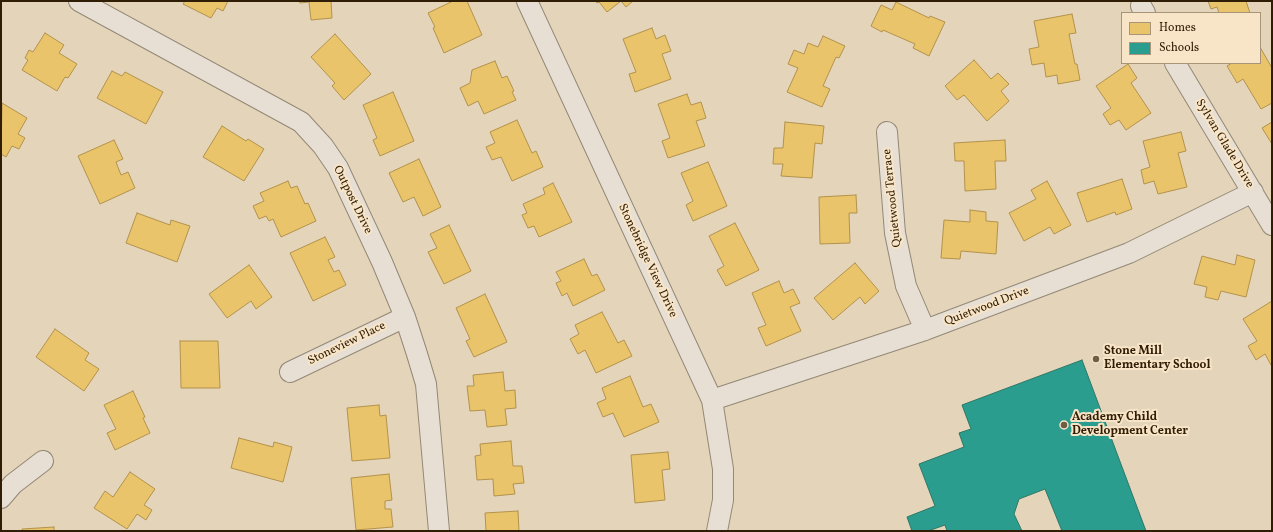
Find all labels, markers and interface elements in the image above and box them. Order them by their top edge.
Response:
legend [1121,12,1261,64]
text: Homes [1159,20,1196,36]
text: Schools [1159,40,1199,56]
street label: Sylvan Glade Drive [1192,97,1256,191]
street label: Quietwood Terrace [881,148,905,248]
street label: Outpost Drive [329,164,375,236]
street label: Stonebridge View Drive [614,202,680,320]
street label: Quietwood Drive [943,284,1031,330]
street label: Stoneview Place [306,319,388,369]
place label: Stone Mill Elementary School [1104,345,1211,373]
marker: Stone Mill Elementary School [1091,354,1101,364]
place label: Academy Child Development Center [1072,411,1188,439]
marker: Academy Child Development Center [1059,420,1069,430]

